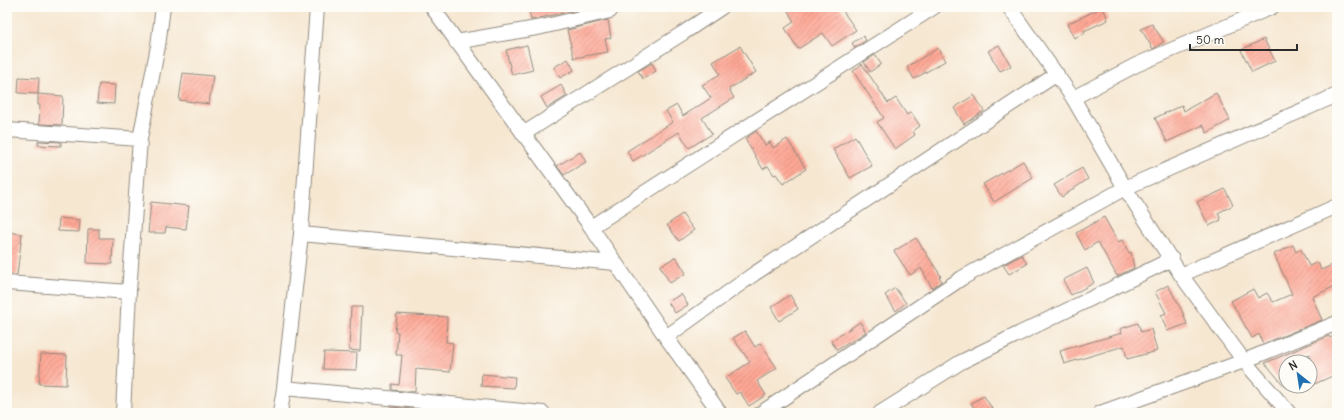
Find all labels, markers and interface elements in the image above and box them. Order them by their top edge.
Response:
scale bar [1190,26,1297,52]
text: 50 m [1196,32,1225,47]
north arrow [1278,354,1318,394]
text: N [1286,357,1300,373]

